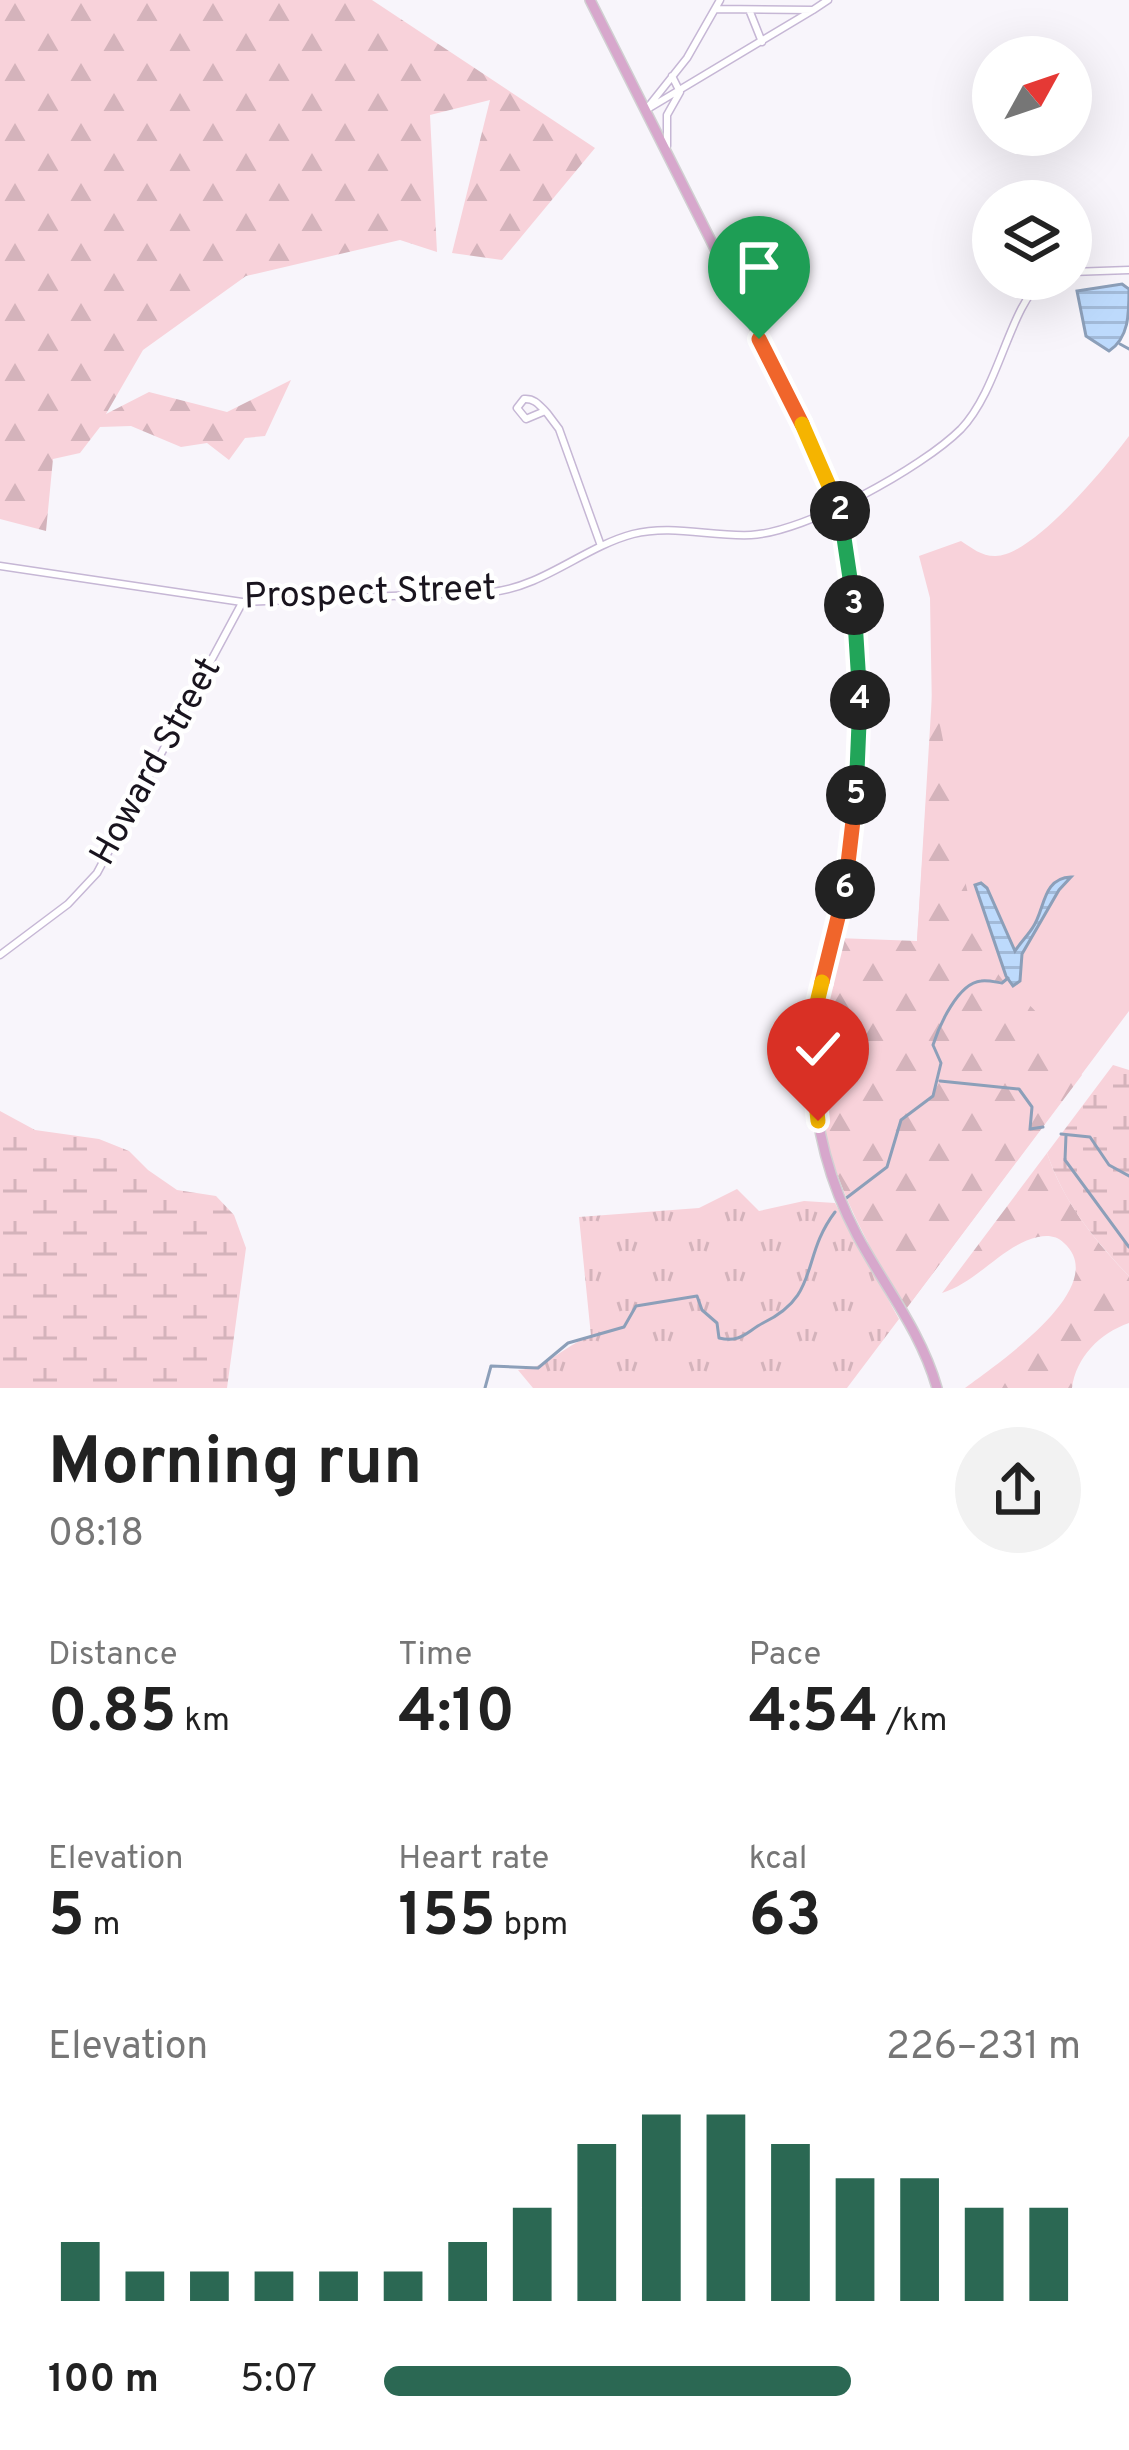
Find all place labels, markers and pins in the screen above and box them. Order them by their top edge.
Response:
pin [708,216,810,339]
pin: 2 [810,481,870,541]
pin: 3 [824,575,884,635]
pin: 4 [830,670,890,730]
pin: 5 [826,765,886,825]
pin: 6 [815,859,875,919]
pin [767,998,869,1121]

